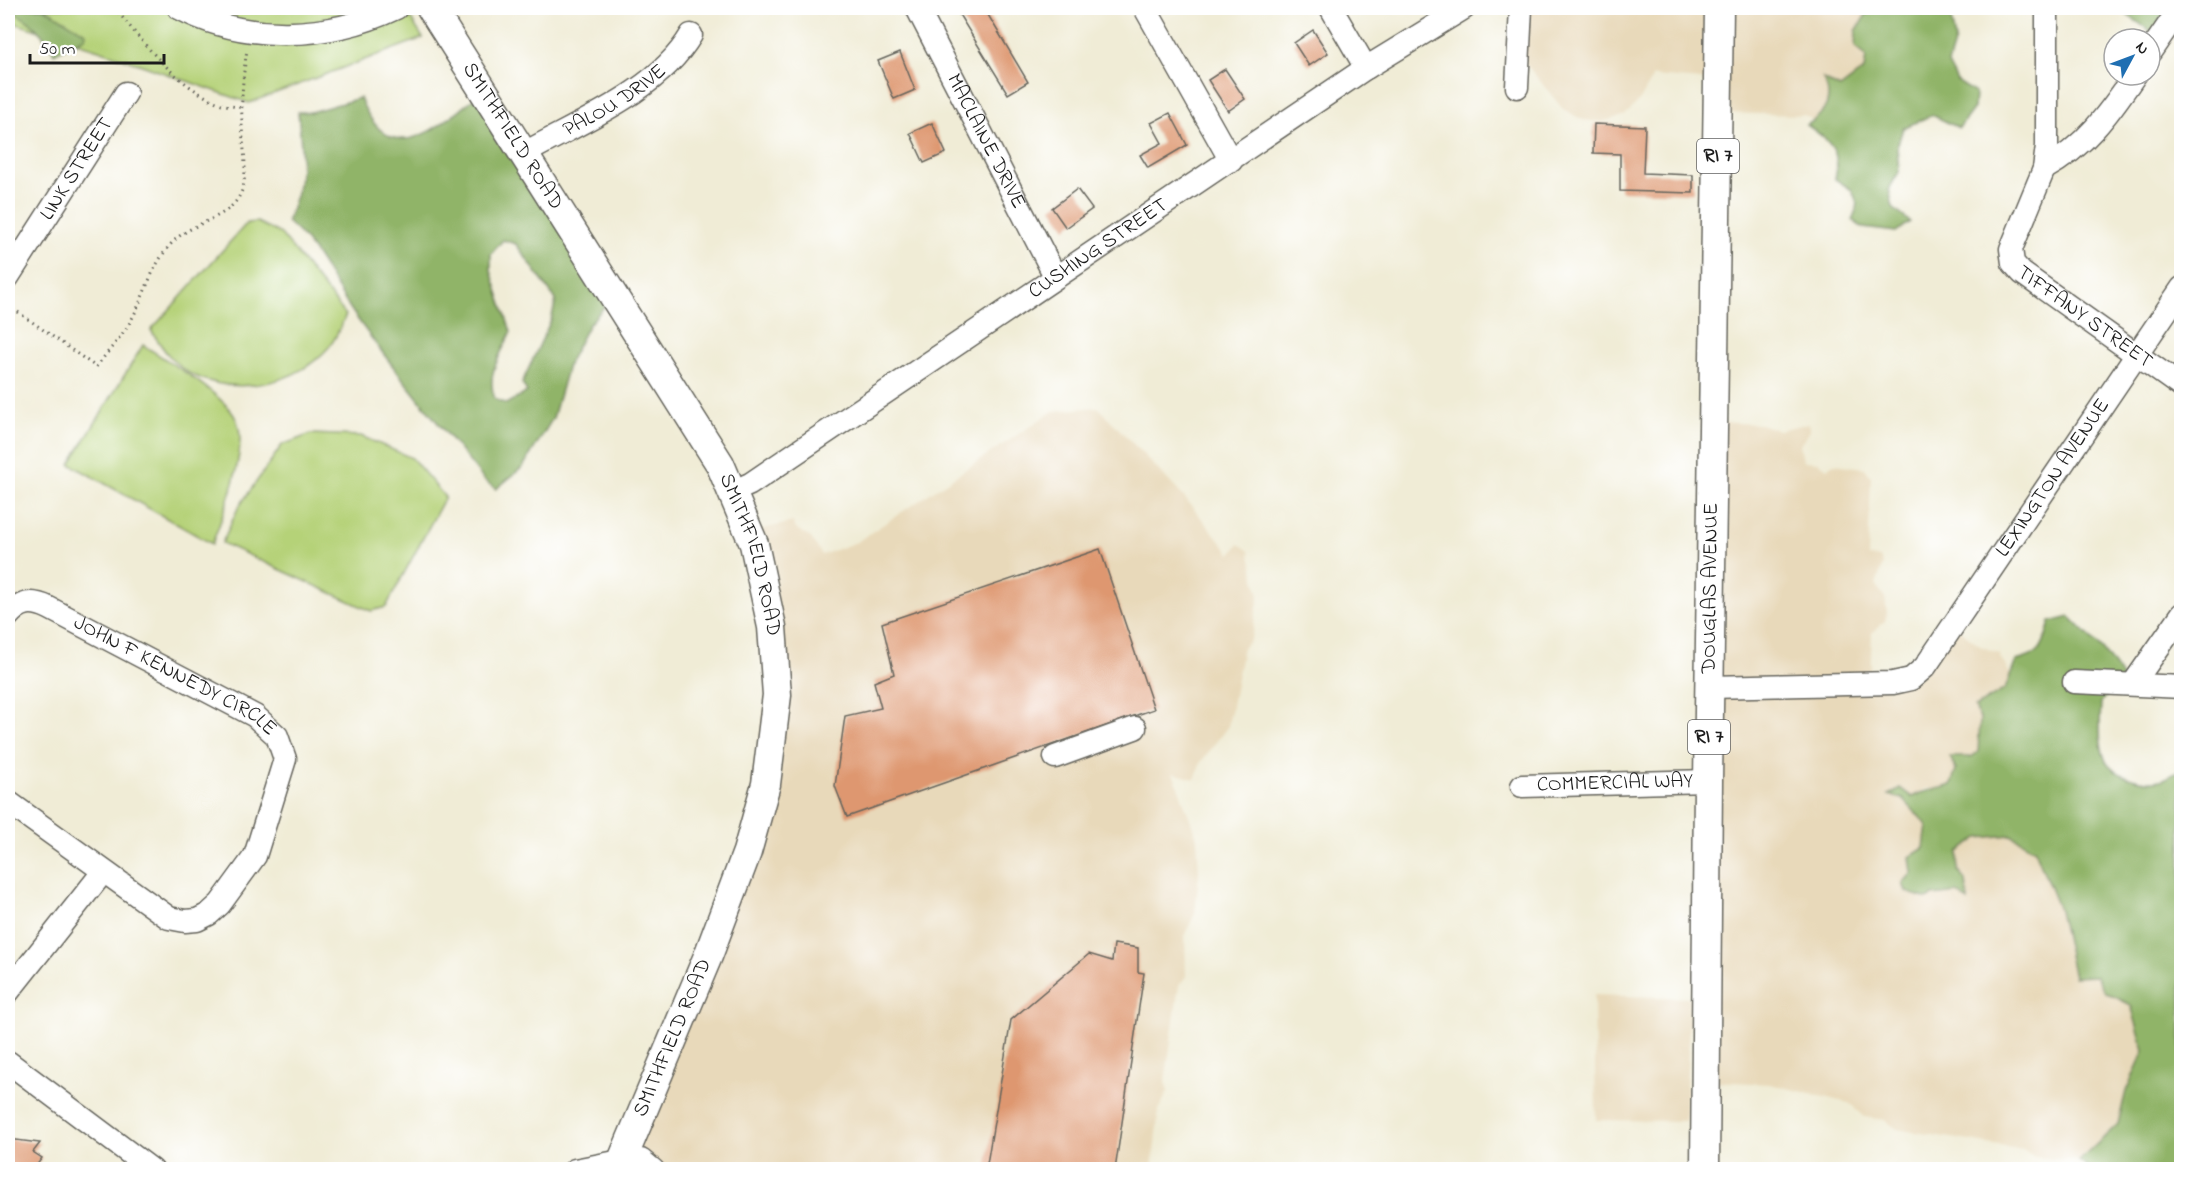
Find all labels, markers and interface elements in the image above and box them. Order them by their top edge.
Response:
scale bar [30,27,164,65]
north arrow [2102,27,2162,87]
text: 50 m [39,37,76,63]
text: N [2129,37,2155,61]
street label: SMITHFIELD ROAD [454,57,570,216]
street label: PALOU DRIVE [558,57,673,145]
street label: MACLAINE DRIVE [938,69,1033,214]
street label: LINK STREET [33,112,121,227]
road number: RI 7 [1697,139,1739,173]
street label: CUSHING STREET [1022,191,1174,307]
street label: TIFFANY STREET [2010,259,2159,376]
street label: LEXINGTON AVENUE [1988,393,2118,564]
street label: SMITHFIELD ROAD [711,469,788,637]
street label: DOUGLAS AVENUE [1695,502,1727,675]
street label: JOHN F KENNEDY CIRCLE [68,608,283,743]
road number: RI 7 [1688,720,1730,754]
street label: COMMERCIAL WAY [1537,766,1694,801]
street label: SMITHFIELD ROAD [626,954,720,1122]

